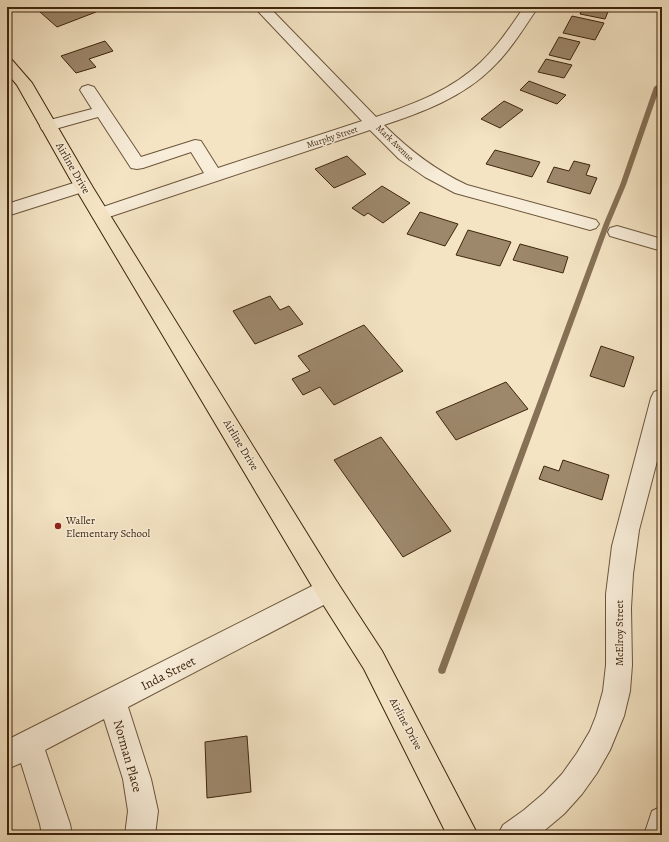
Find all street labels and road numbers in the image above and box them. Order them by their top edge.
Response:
street label: Mark Avenue [373,122,417,164]
street label: Murphy Street [305,123,359,151]
street label: Airline Drive [52,139,94,197]
street label: Airline Drive [219,416,262,473]
street label: McElroy Street [612,600,627,666]
street label: Inda Street [138,652,199,694]
street label: Airline Drive [385,694,426,753]
street label: Norman Place [110,718,147,794]

